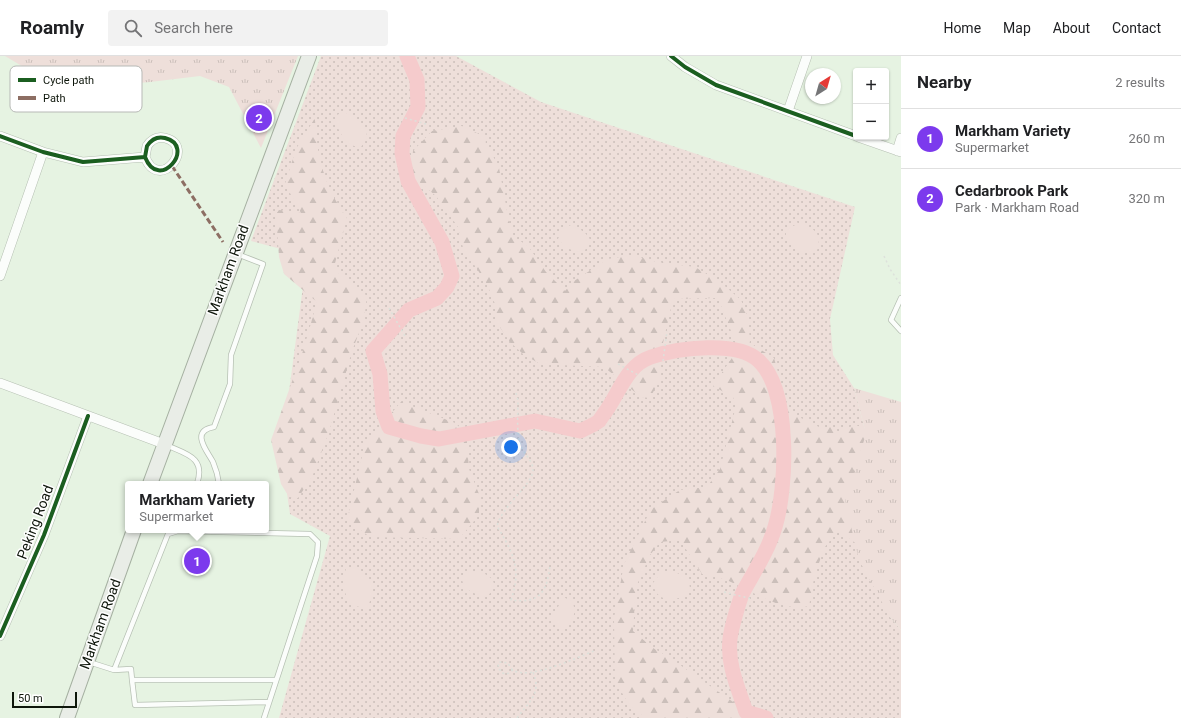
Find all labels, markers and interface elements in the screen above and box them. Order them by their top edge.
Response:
search box [108,10,388,46]
text: Roamly [20,16,84,39]
icon: search [122,17,144,39]
text: Search here [154,19,233,37]
text: Home [943,20,981,36]
text: Map [1003,20,1031,36]
text: About [1053,20,1090,36]
text: Contact [1112,20,1161,36]
legend [10,66,142,112]
north arrow [805,68,841,104]
map controls [853,68,889,140]
button: + [853,68,889,104]
text: Nearby [917,72,972,92]
text: Cycle path [43,74,94,87]
text: 2 results [1115,75,1165,90]
text: Path [43,92,66,105]
pin: 2 [246,103,272,133]
button: − [853,104,889,140]
text: Markham Variety [955,122,1071,140]
text: 1 [926,131,934,146]
text: 260 m [1128,131,1165,146]
text: Supermarket [955,140,1029,155]
text: Cedarbrook Park [955,182,1068,200]
text: 2 [926,191,934,206]
text: 320 m [1128,191,1165,206]
text: Park · Markham Road [955,200,1079,215]
street label: Markham Road [204,223,252,317]
your location [501,437,521,457]
popup [125,481,269,533]
street label: Peking Road [14,483,56,561]
text: Markham Variety [139,491,255,509]
text: Supermarket [139,509,213,524]
pin: 1 [184,546,210,576]
street label: Markham Road [76,577,124,671]
scale bar [12,690,77,709]
text: 50 m [18,692,43,705]

